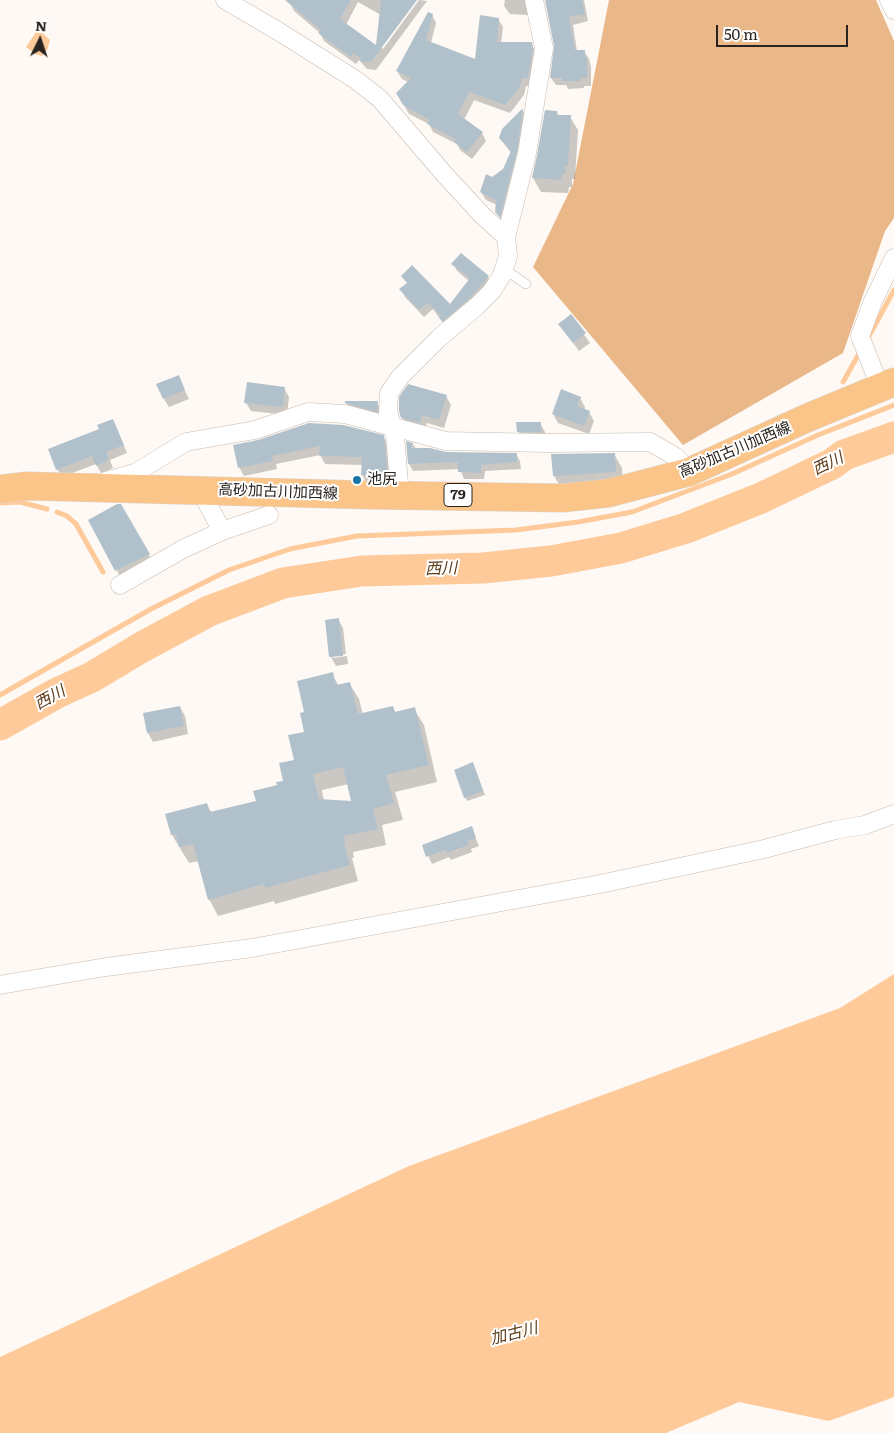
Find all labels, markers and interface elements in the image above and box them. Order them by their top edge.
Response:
north arrow [15,15,65,65]
text: N [34,15,48,35]
scale bar [719,15,852,47]
text: 50 m [724,22,758,45]
street label: 高砂加古川加西線 [676,418,794,482]
water label: 西川 [809,448,847,480]
place label: 池尻 [367,471,397,489]
marker: 池尻 [351,474,363,486]
street label: 高砂加古川加西線 [218,481,338,503]
road number: 79 [444,484,472,506]
water label: 西川 [425,559,457,579]
water label: 西川 [31,682,69,714]
water label: 加古川 [488,1319,540,1349]

